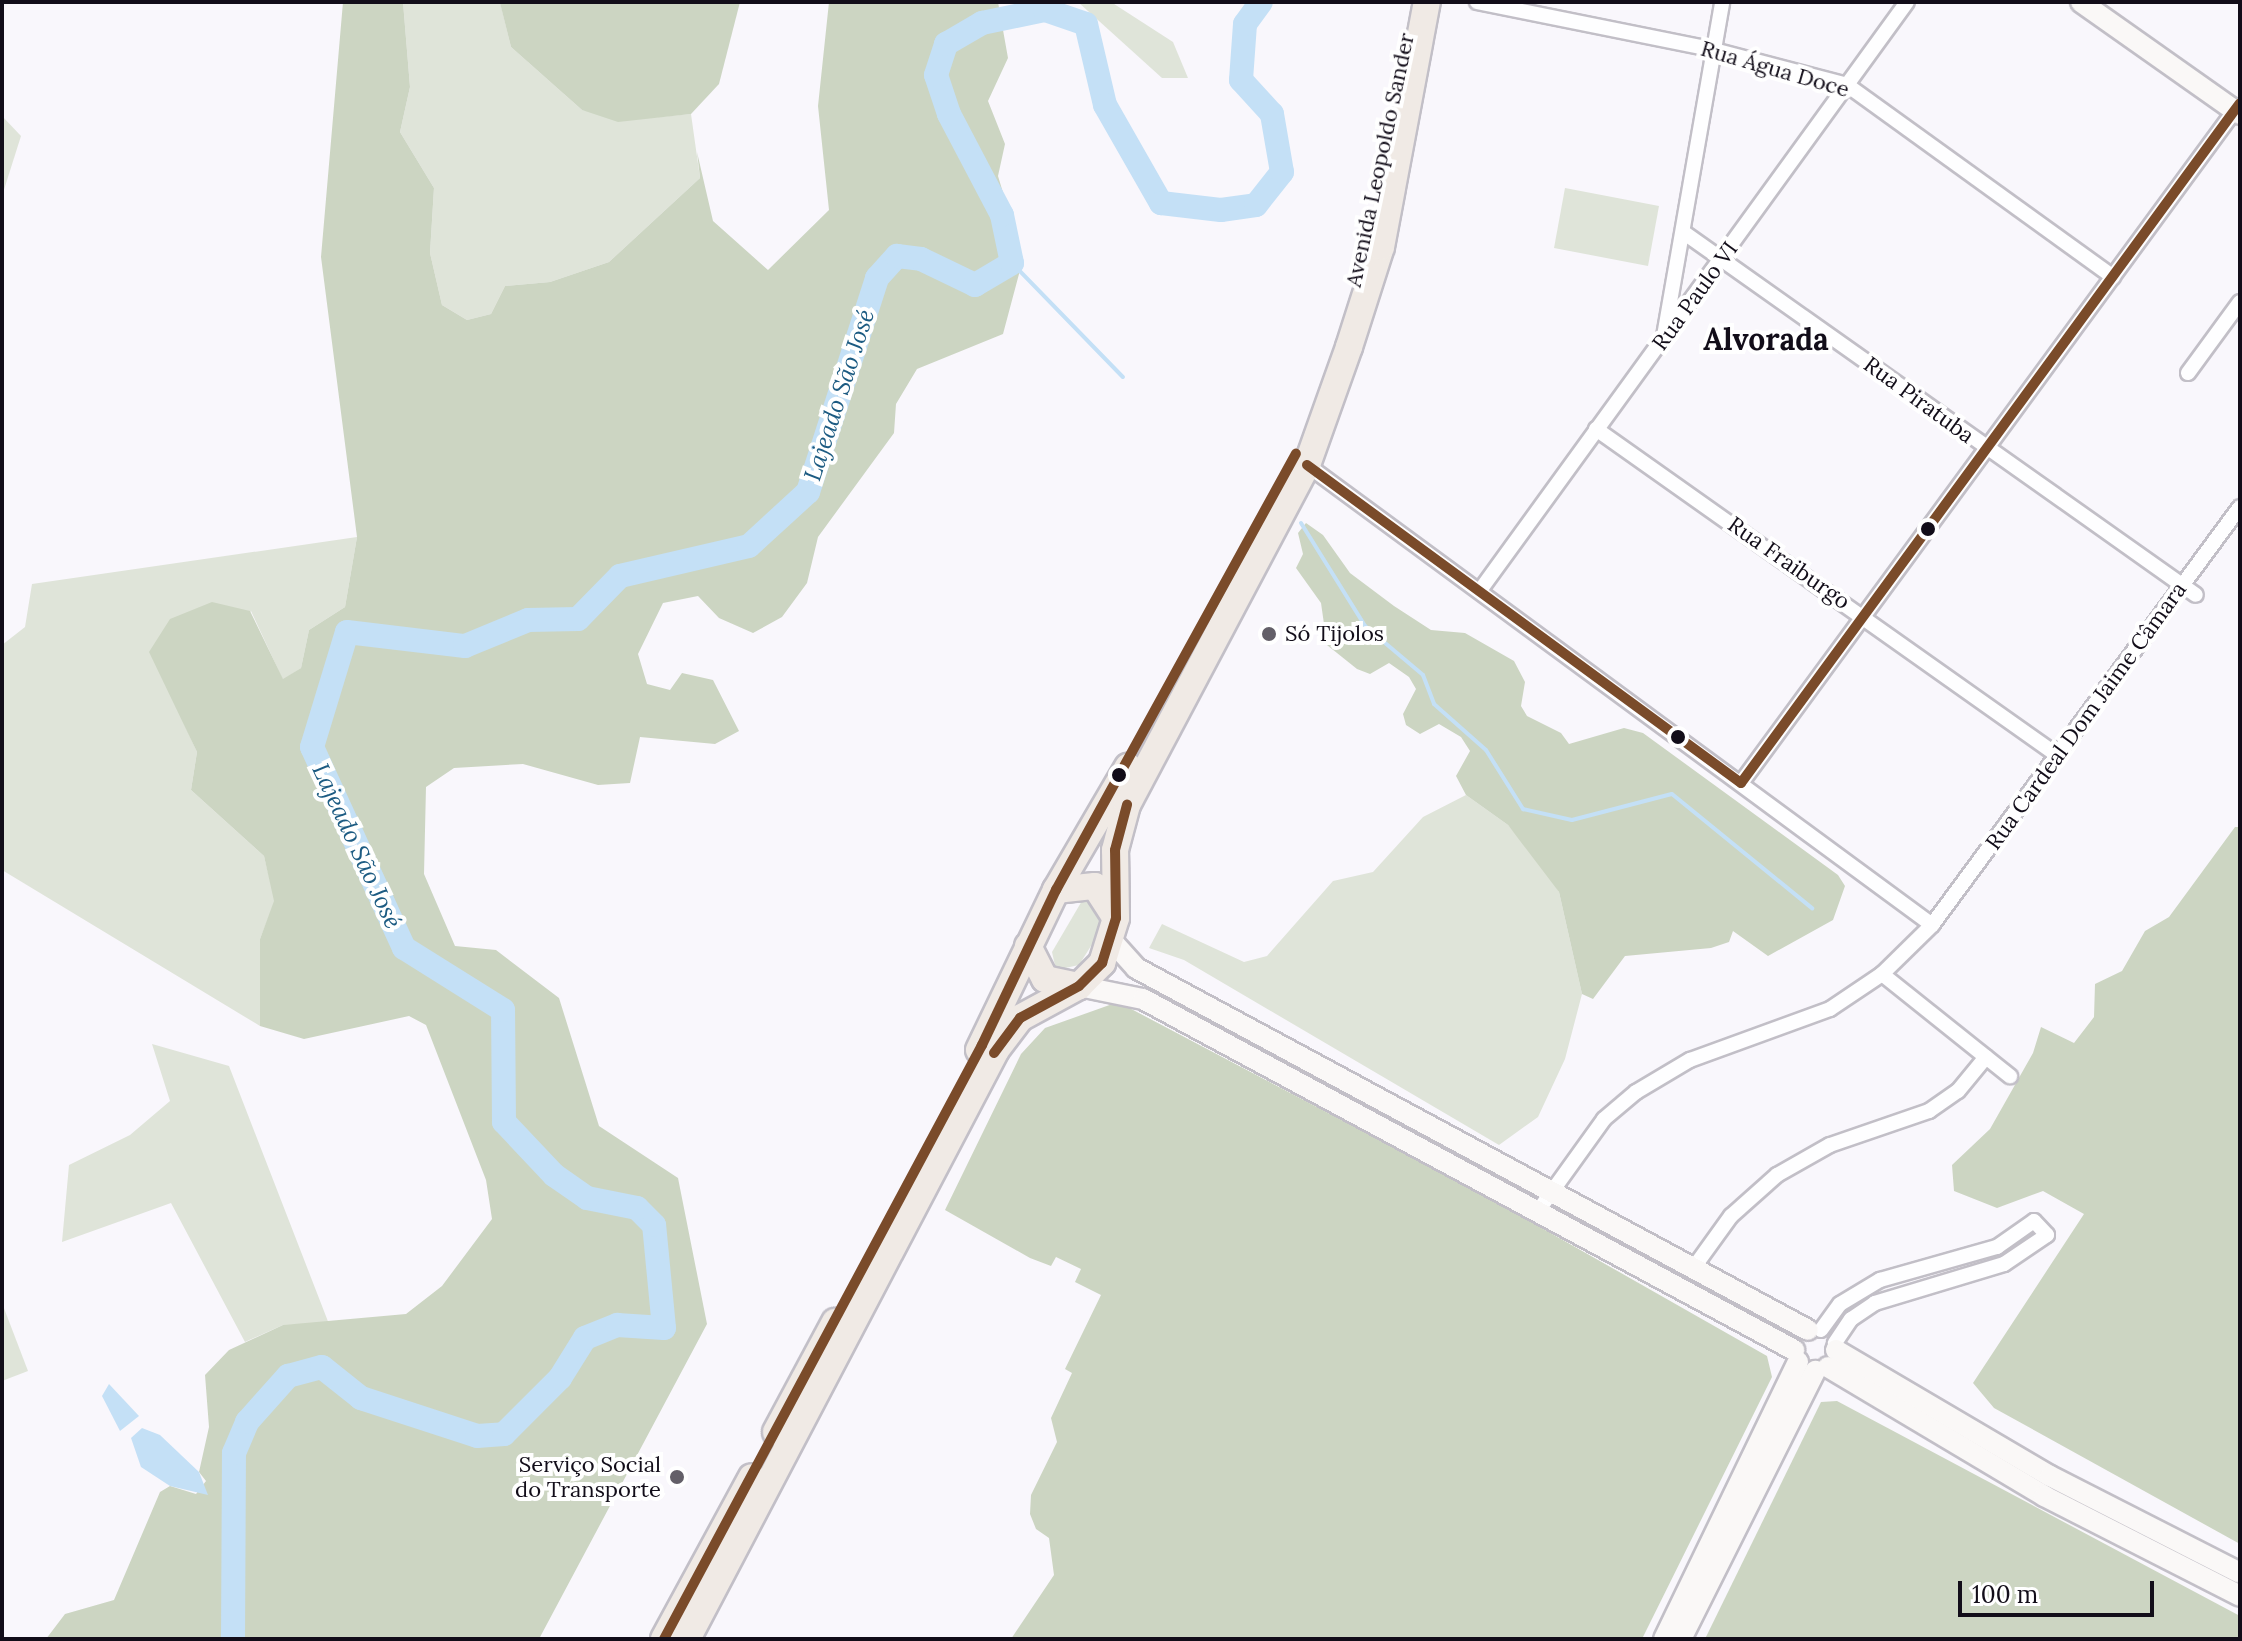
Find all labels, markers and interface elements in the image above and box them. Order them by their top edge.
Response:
street label: Avenida Leopoldo Sander [1340,31,1420,289]
street label: Rua Água Doce [1698,35,1852,103]
street label: Rua Paulo VI [1647,236,1743,356]
water label: Lajeado São José [798,306,880,484]
district label: Alvorada [1703,321,1829,357]
street label: Rua Piratuba [1859,351,1979,449]
street label: Rua Fraiburgo [1723,511,1855,615]
unlabelled marker [1920,521,1936,537]
street label: Rua Cardeal Dom Jaime Câmara [1980,577,2192,855]
place label: Só Tijolos [1285,621,1384,647]
marker: Só Tijolos [1260,625,1278,643]
unlabelled marker [1670,729,1686,745]
water label: Lajeado São José [306,759,408,933]
unlabelled marker [1111,767,1127,783]
place label: Serviço Social do Transporte [515,1451,661,1502]
marker: Serviço Social do Transporte [668,1468,686,1486]
scale bar [1962,1565,2158,1615]
text: 100 m [1972,1579,2038,1610]

